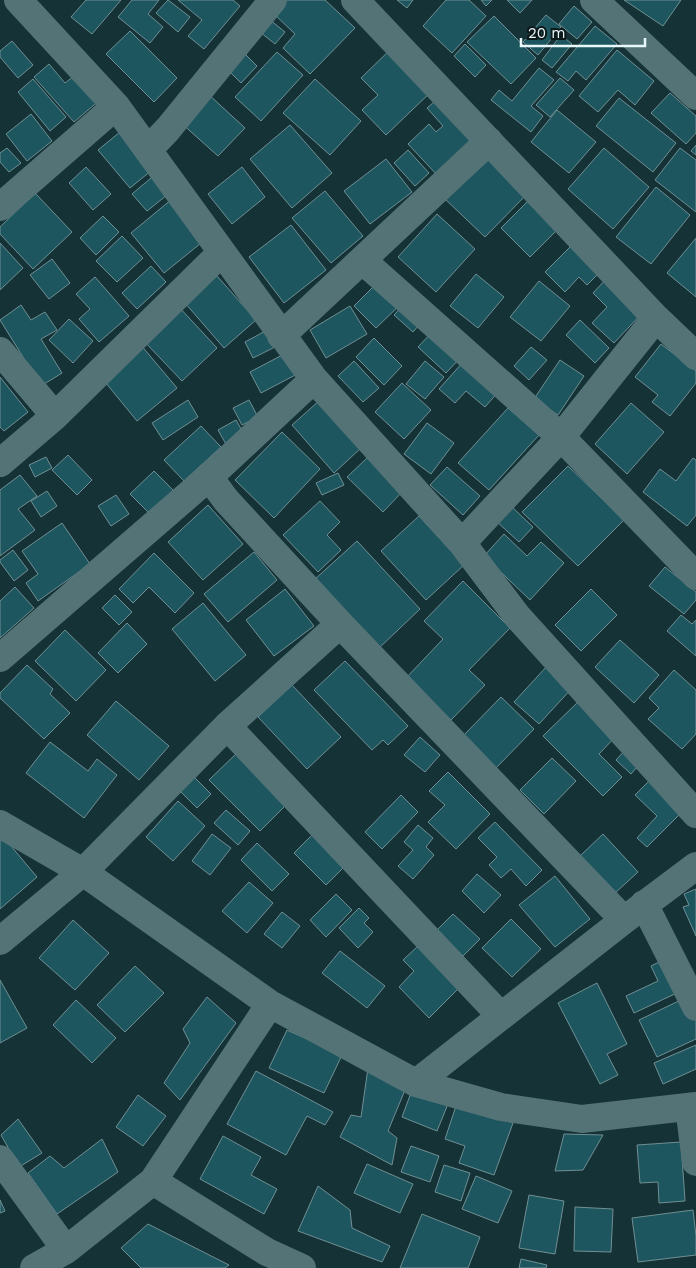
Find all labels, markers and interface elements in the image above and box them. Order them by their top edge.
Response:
scale bar [521,15,645,47]
text: 20 m [528,24,566,42]

